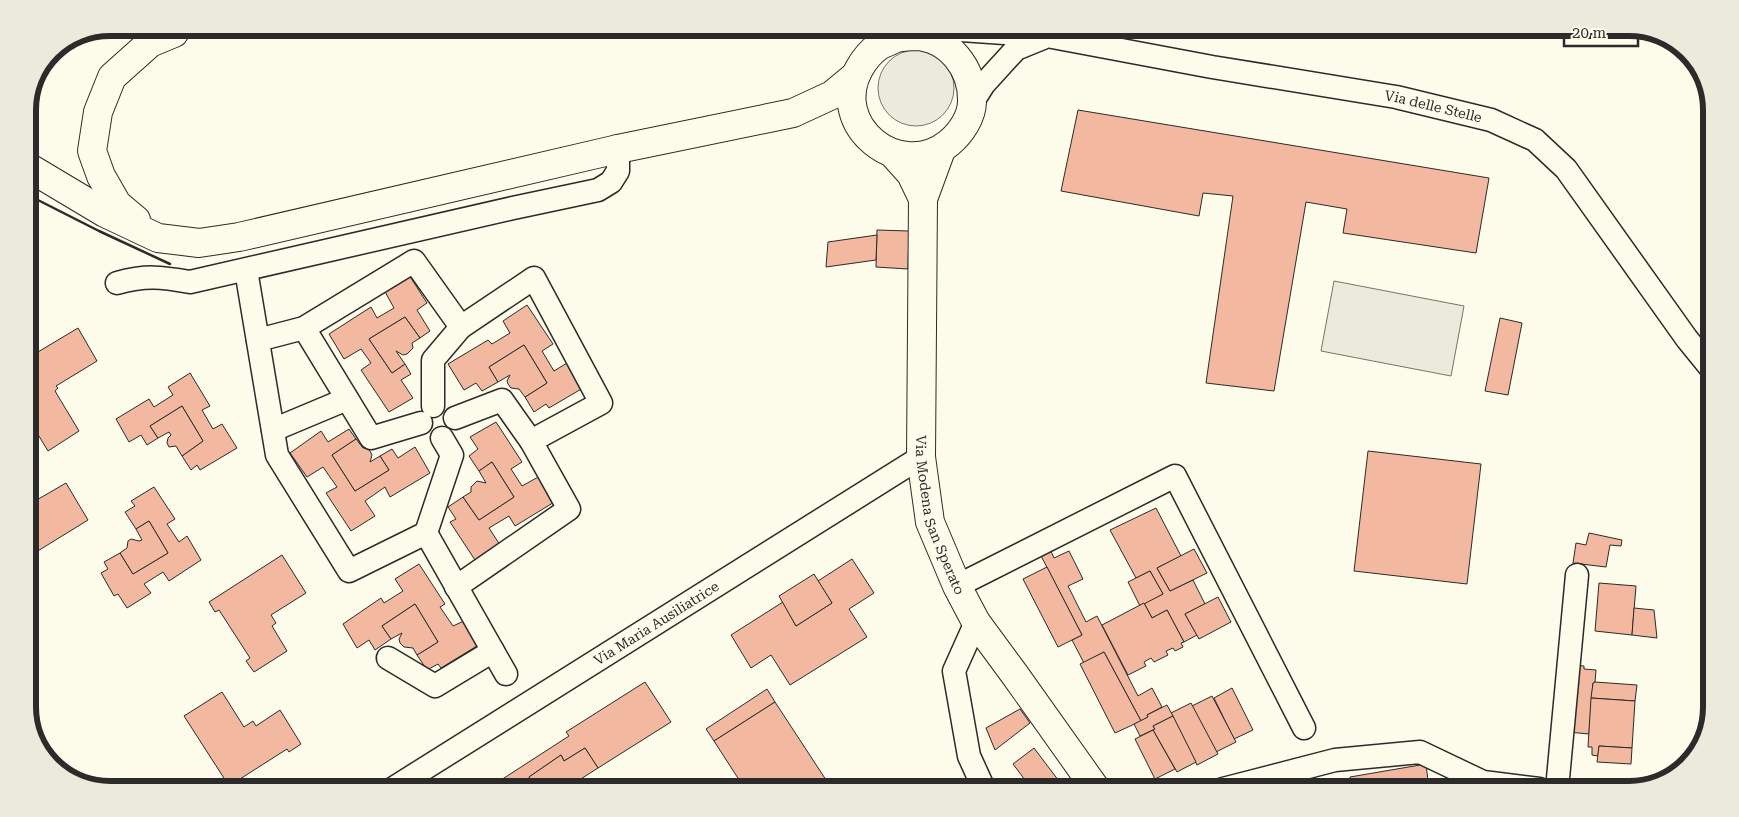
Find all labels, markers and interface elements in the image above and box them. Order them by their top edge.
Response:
scale bar [1564,15,1638,47]
text: 20 m [1572,24,1607,42]
street label: Via delle Stelle [1384,87,1484,126]
street label: Via Modena San Sperato [913,435,968,597]
street label: Via Maria Ausiliatrice [591,578,722,668]

